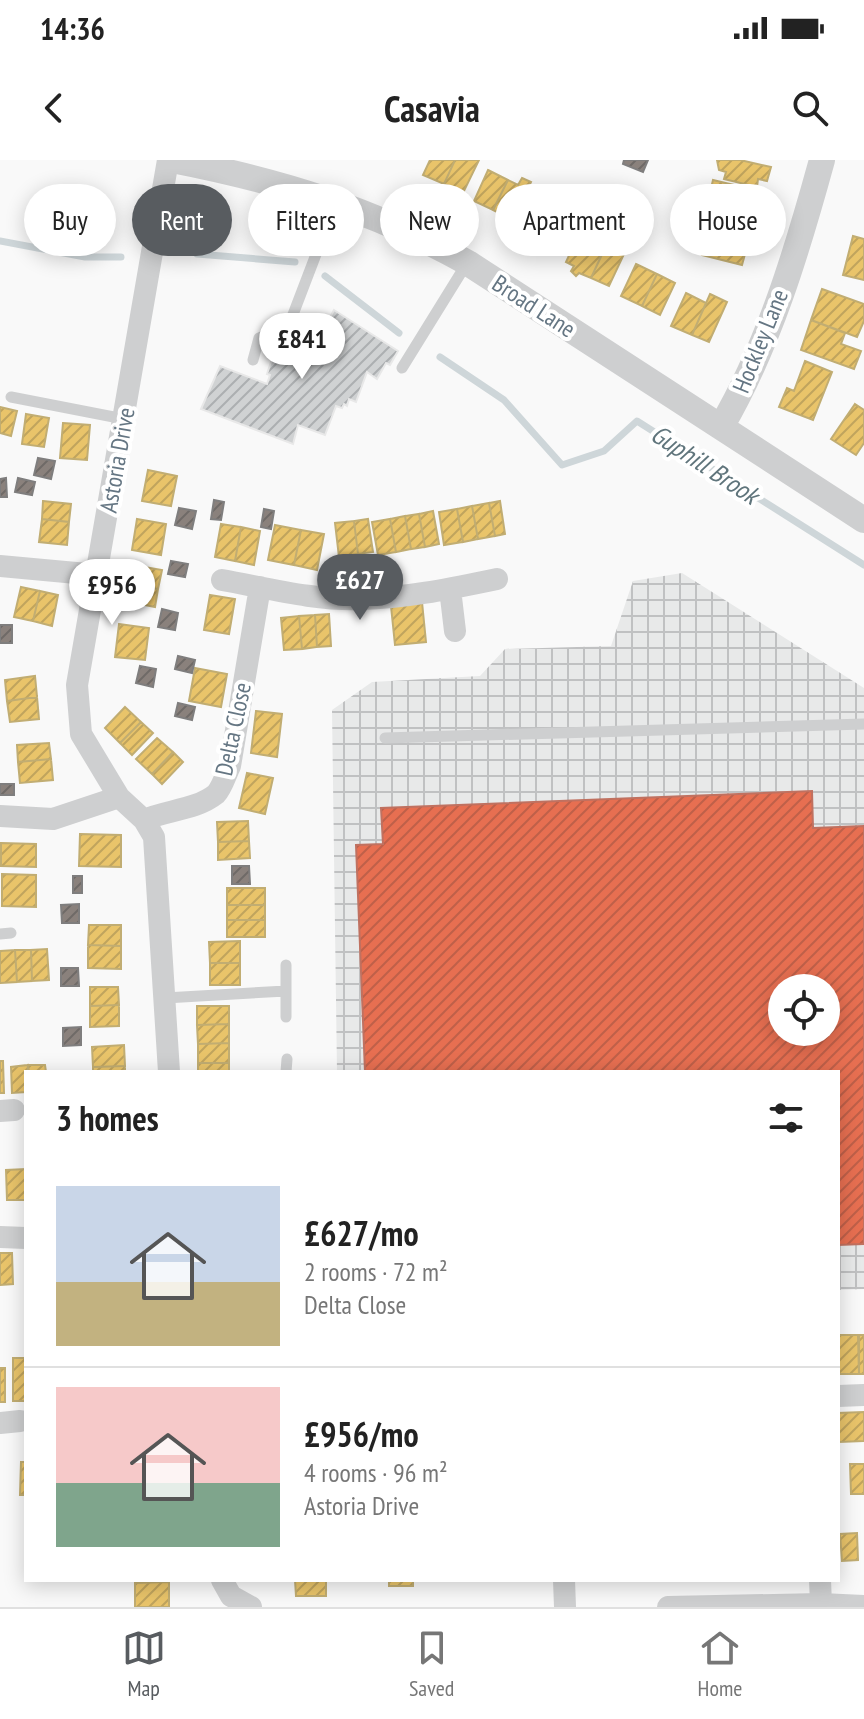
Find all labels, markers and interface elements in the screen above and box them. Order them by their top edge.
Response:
text: 14:36 [40,9,105,48]
text: Casavia [384,85,480,132]
icon: back [32,86,76,130]
icon: search [788,86,832,130]
chip: Buy [24,184,116,256]
chip: Rent [132,184,232,256]
chip: Filters [248,184,364,256]
chip: New [380,184,479,256]
chip: Apartment [495,184,654,256]
chip: House [670,184,786,256]
street label: Broad Lane [487,268,581,344]
street label: Hockley Lane [725,285,795,397]
pin: £841 [255,313,349,381]
text: £841 [277,322,327,355]
street label: Astoria Drive [93,405,141,515]
water label: Guphill Brook [645,417,768,513]
pin: £627 [313,554,407,622]
pin: £956 [65,559,159,627]
text: £627 [335,563,385,596]
text: £956 [87,568,137,601]
street label: Delta Close [208,680,258,778]
map controls [768,974,840,1046]
button: locate [768,974,840,1046]
text: 3 homes [56,1096,159,1140]
icon: filters [764,1096,808,1140]
text: £627/mo [304,1211,419,1255]
icon: home [120,1218,216,1314]
text: 2 rooms · 72 m² [304,1255,448,1288]
text: Delta Close [304,1288,406,1321]
text: £956/mo [304,1412,419,1456]
icon: home [120,1419,216,1515]
text: 4 rooms · 96 m² [304,1456,448,1489]
text: Astoria Drive [304,1489,419,1522]
tab: Map [122,1626,166,1702]
tab: Saved [409,1626,454,1702]
tab: Home [698,1626,742,1702]

